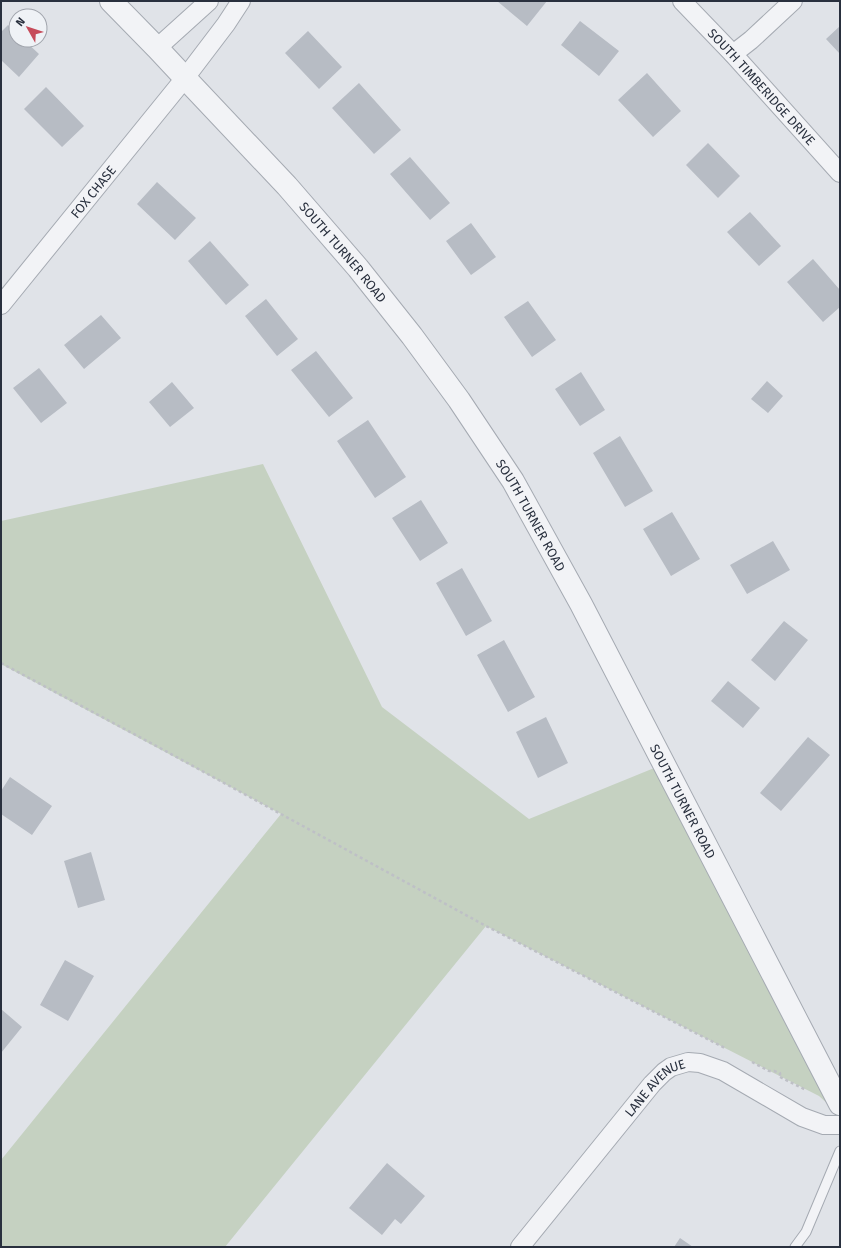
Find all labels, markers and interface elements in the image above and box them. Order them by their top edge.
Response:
north arrow [8,8,48,48]
text: N [13,15,28,29]
street label: SOUTH TIMBERIDGE DRIVE [705,26,818,148]
street label: FOX CHASE [68,163,119,221]
street label: SOUTH TURNER ROAD [296,199,389,305]
street label: SOUTH TURNER ROAD [493,457,568,574]
street label: SOUTH TURNER ROAD [647,742,718,861]
street label: LANE AVENUE [622,1056,687,1120]

